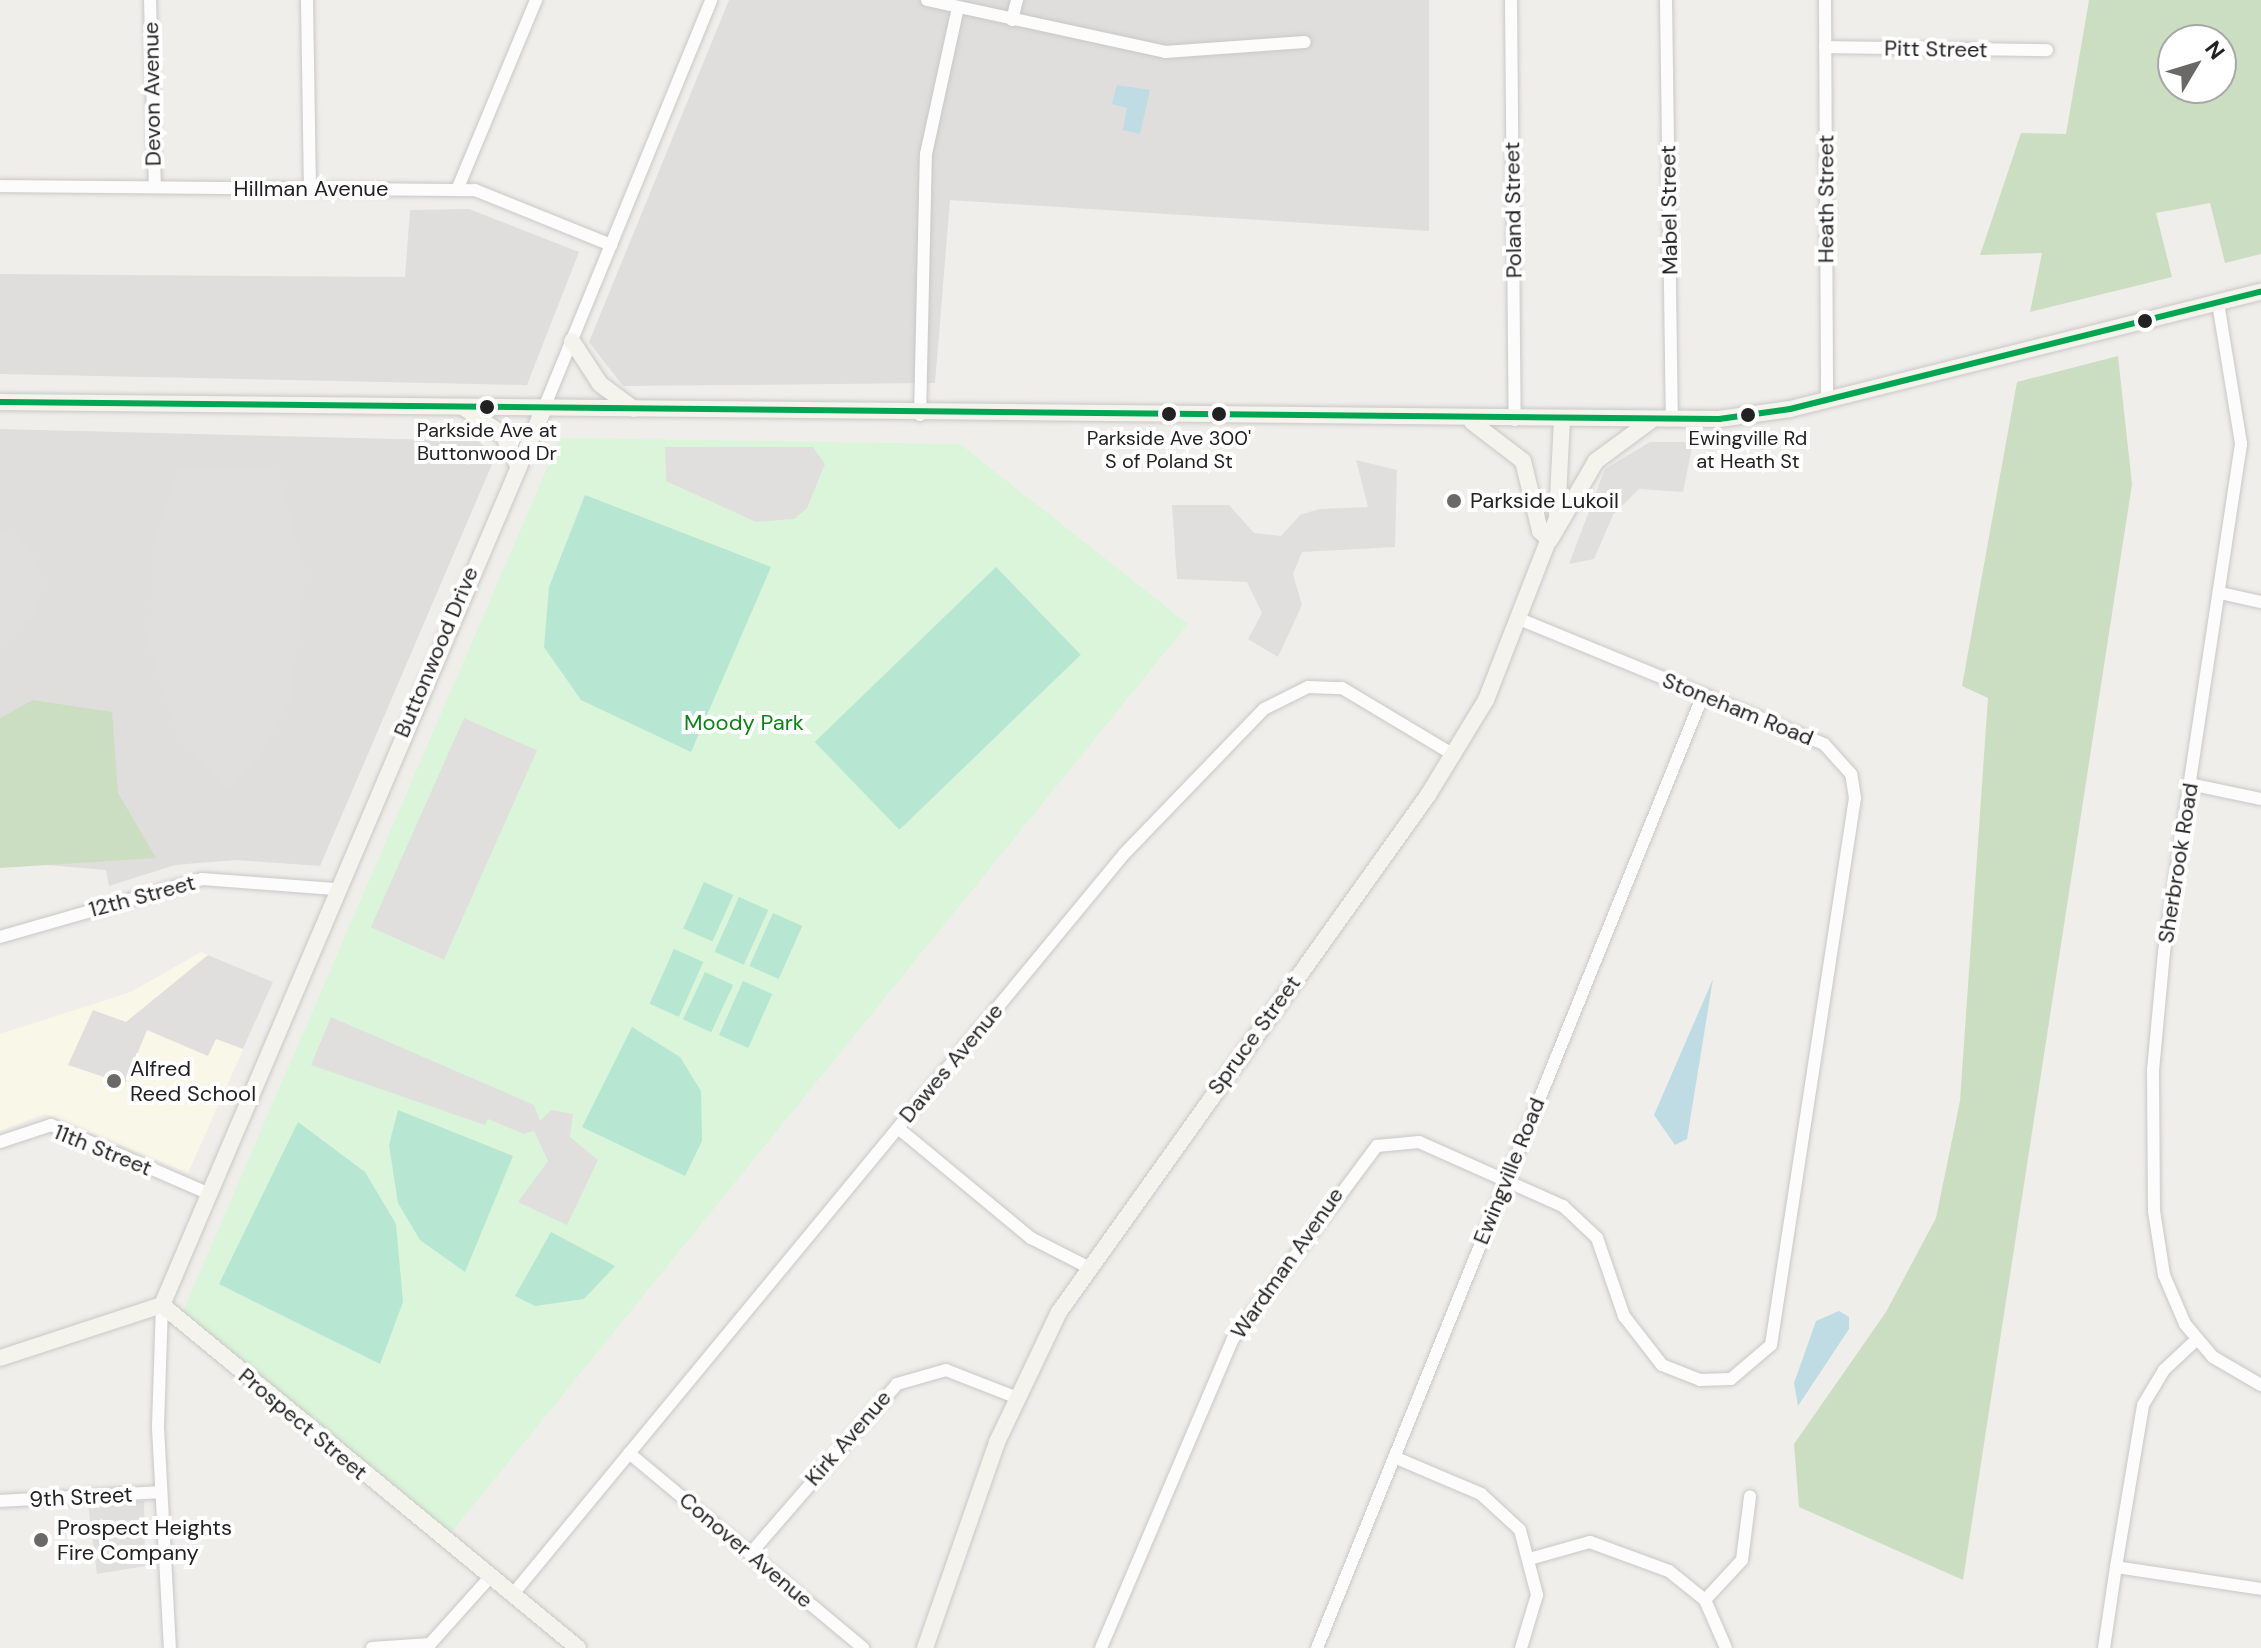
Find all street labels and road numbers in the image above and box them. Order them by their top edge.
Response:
street label: Devon Avenue [138,22,166,166]
street label: Pitt Street [1884,35,1988,63]
street label: Heath Street [1813,135,1839,263]
street label: Poland Street [1499,141,1527,279]
street label: Mabel Street [1655,145,1683,275]
street label: Hillman Avenue [234,176,388,202]
street label: Buttonwood Drive [388,563,484,741]
street label: Stoneham Road [1659,667,1817,751]
street label: Sherbrook Road [2152,781,2204,945]
street label: 12th Street [86,869,198,923]
street label: Spruce Street [1202,970,1306,1100]
street label: Dawes Avenue [894,998,1008,1128]
street label: Ewingville Road [1468,1094,1550,1248]
street label: 11th Street [50,1118,156,1182]
street label: Wardman Avenue [1225,1182,1349,1344]
street label: Prospect Street [233,1362,373,1486]
street label: Kirk Avenue [799,1385,897,1491]
street label: 9th Street [29,1481,133,1513]
street label: Conover Avenue [674,1486,818,1614]

